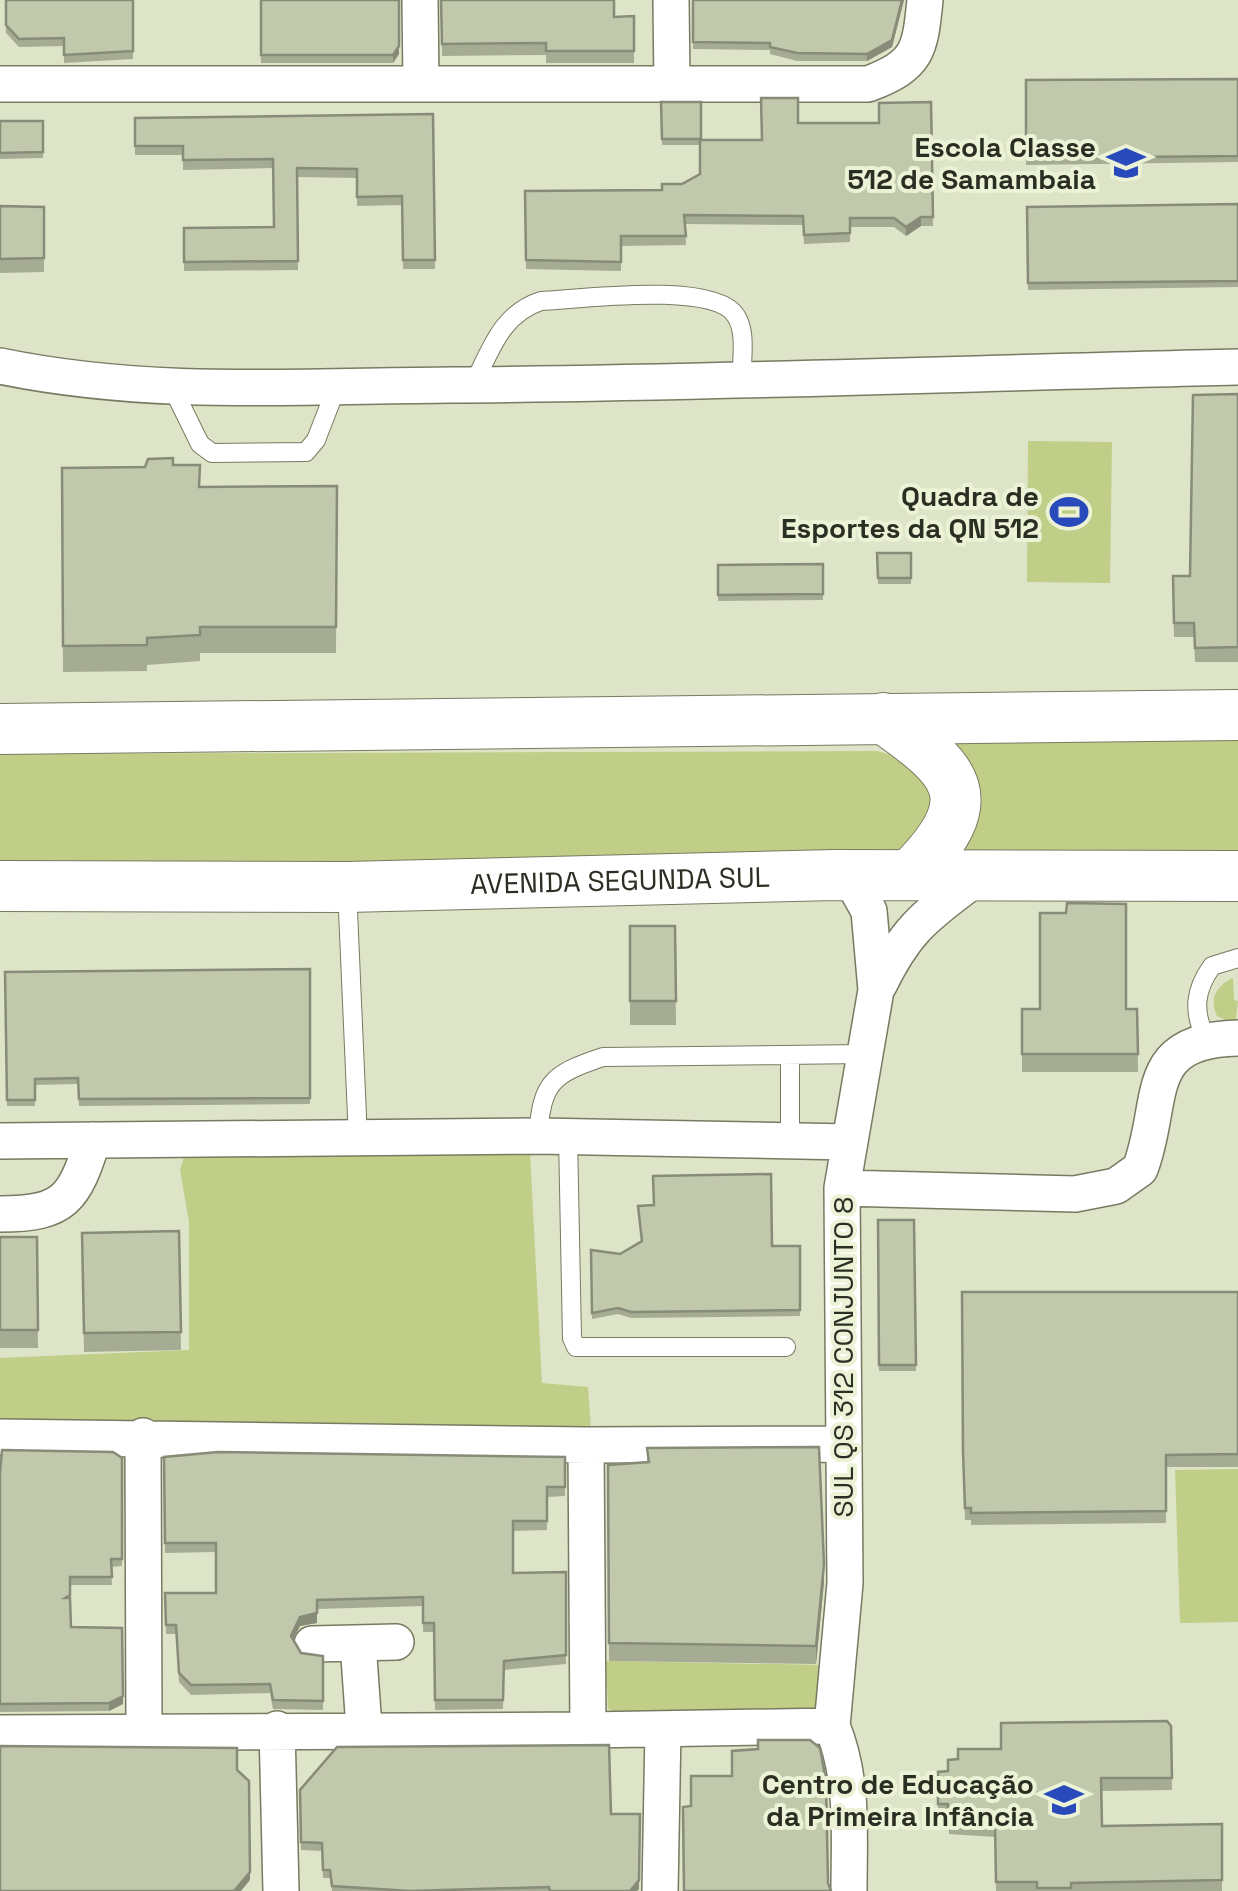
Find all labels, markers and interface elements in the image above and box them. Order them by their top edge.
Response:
place label: Escola Classe 512 de Samambaia [847,129,1096,197]
school or university icon: Escola Classe 512 de Samambaia [1105,142,1147,184]
place label: Quadra de Esportes da QN 512 [781,478,1039,546]
sports icon: Quadra de Esportes da QN 512 [1048,491,1090,533]
street label: AVENIDA SEGUNDA SUL [470,859,770,902]
street label: SUL QS 312 CONJUNTO 8 [825,1196,861,1518]
place label: Centro de Educação da Primeira Infância [762,1766,1034,1834]
school or university icon: Centro de Educação da Primeira Infância [1043,1779,1085,1821]

